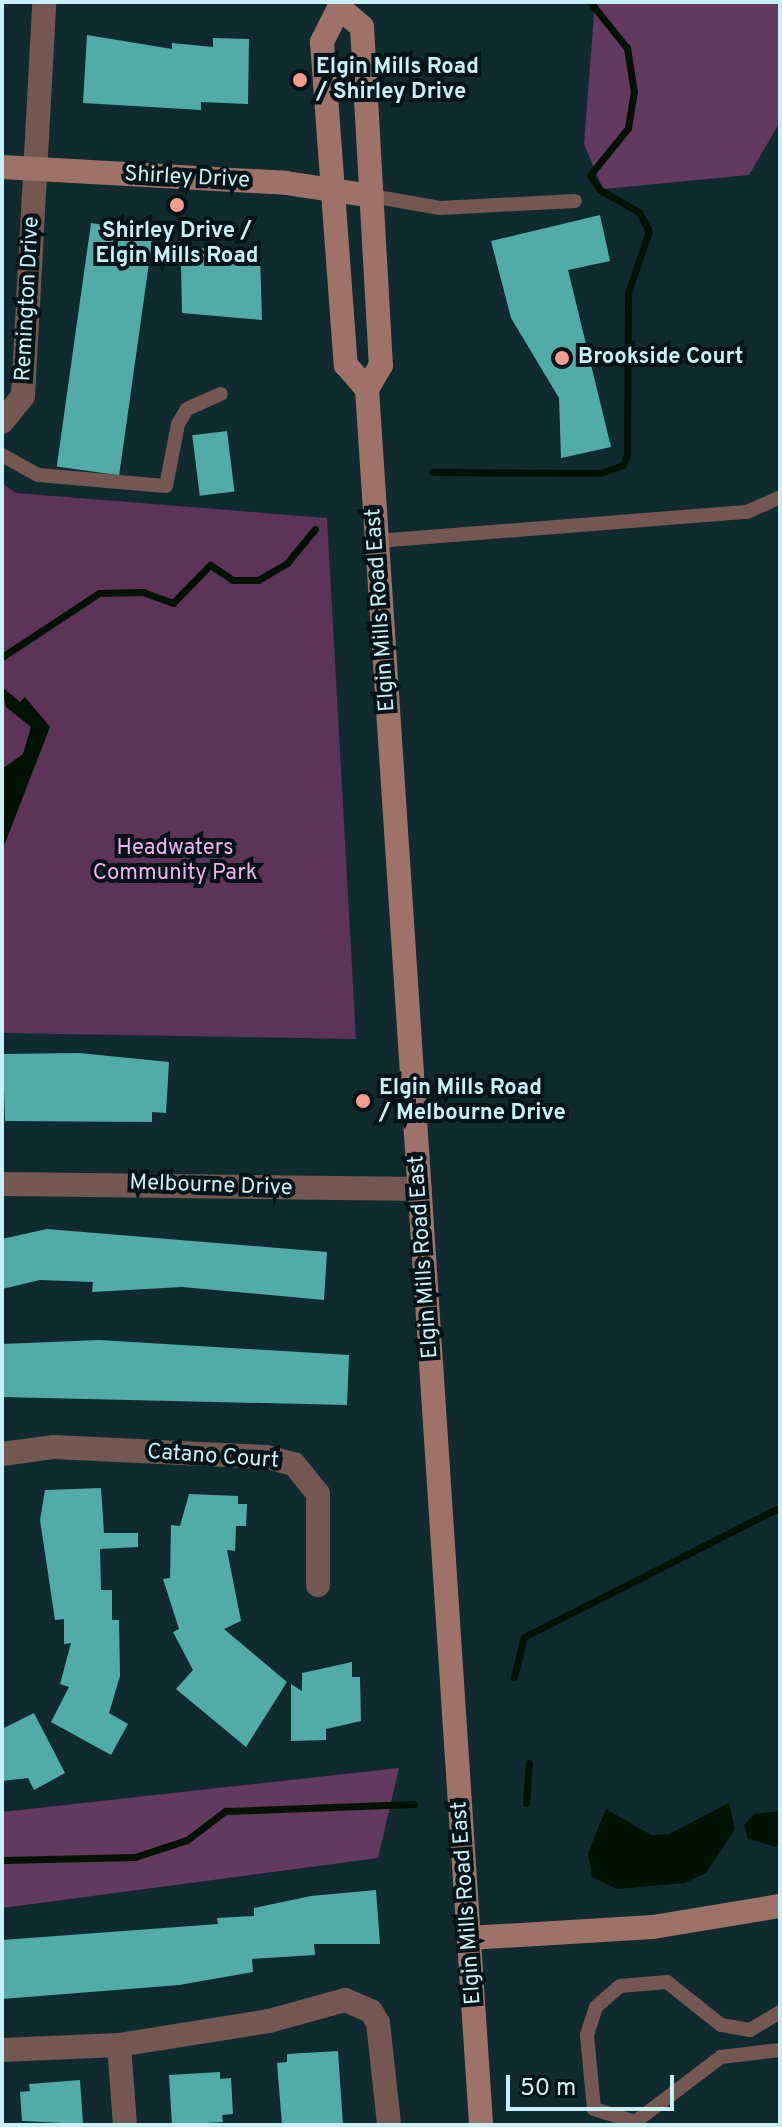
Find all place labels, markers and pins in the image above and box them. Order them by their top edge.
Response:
place label: Elgin Mills Road / Shirley Drive [316,54,479,106]
marker: Elgin Mills Road / Shirley Drive [291,71,309,89]
marker: Shirley Drive / Elgin Mills Road [168,196,186,214]
place label: Shirley Drive / Elgin Mills Road [96,218,258,270]
place label: Brookside Court [578,345,744,371]
marker: Brookside Court [553,349,571,367]
place label: Elgin Mills Road / Melbourne Drive [379,1075,566,1126]
marker: Elgin Mills Road / Melbourne Drive [354,1092,372,1110]

